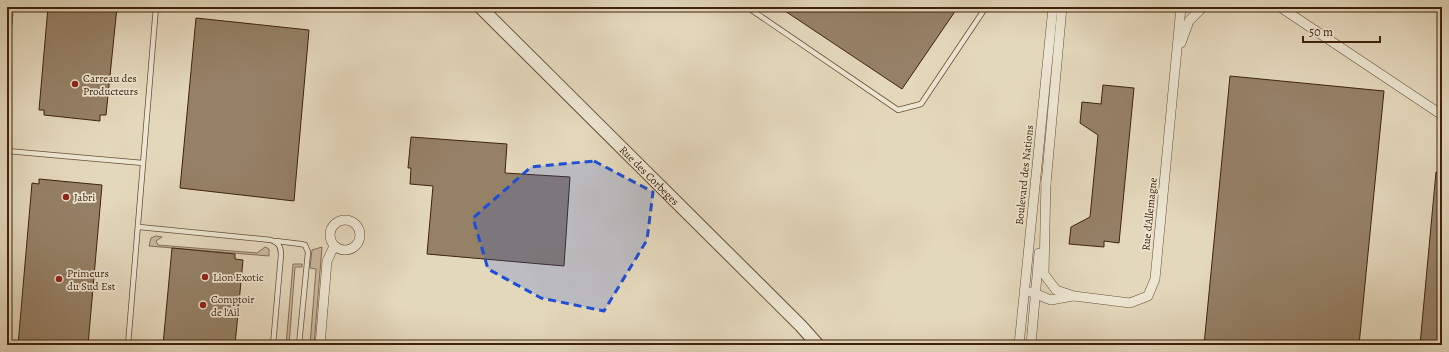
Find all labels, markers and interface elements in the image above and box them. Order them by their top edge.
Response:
scale bar [1303,18,1380,44]
text: 50 m [1309,24,1333,40]
place label: Carreau des Producteurs [83,71,138,99]
marker: Carreau des Producteurs [70,79,80,89]
street label: Boulevard des Nations [1012,124,1037,226]
street label: Rue des Corbeges [616,143,682,209]
street label: Rue d'Allemagne [1138,177,1161,251]
place label: Jabri [74,190,95,205]
marker: Jabri [61,192,71,202]
place label: Primeurs du Sud Est [67,266,116,294]
place label: Lion Exotic [213,270,264,285]
marker: Lion Exotic [200,272,210,282]
marker: Primeurs du Sud Est [54,274,64,284]
place label: Comptoir de l'Ail [211,292,255,320]
marker: Comptoir de l'Ail [198,300,208,310]

